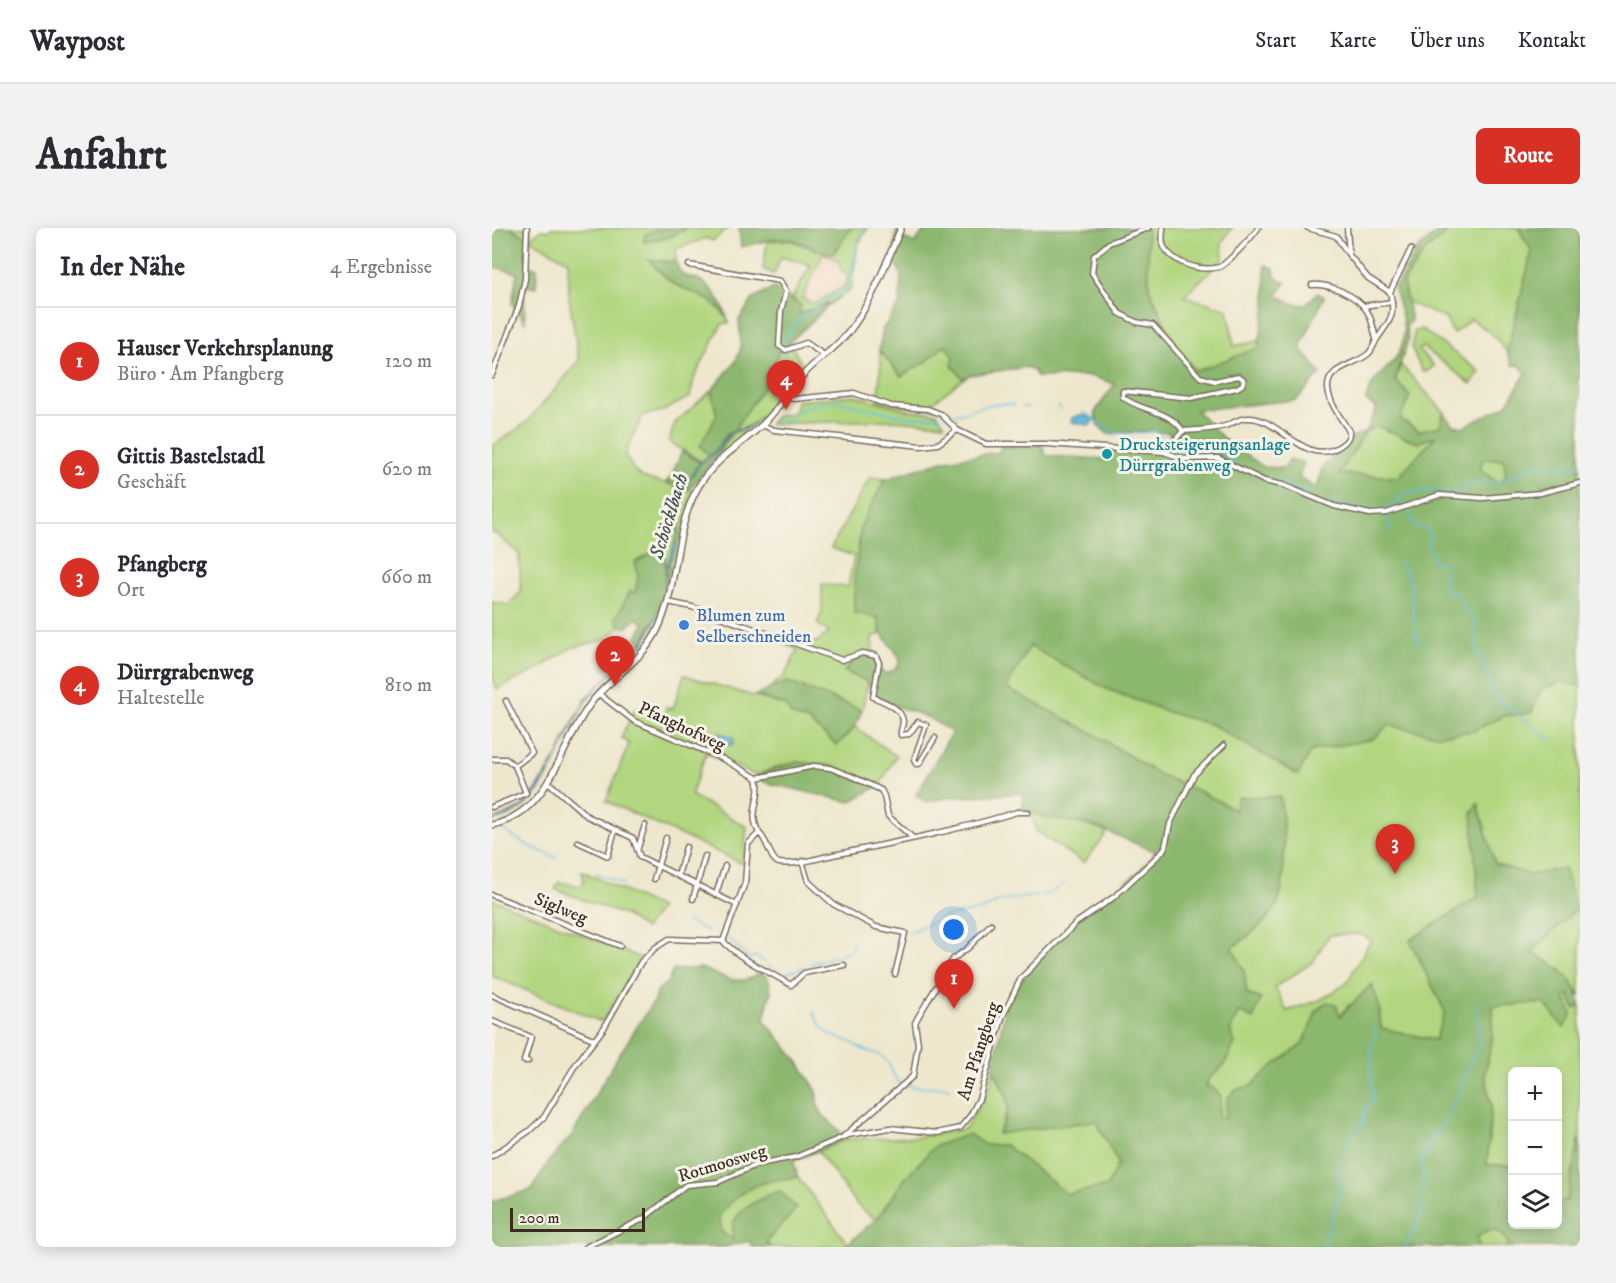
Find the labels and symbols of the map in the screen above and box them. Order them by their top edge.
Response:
pin: 4 [766,360,806,410]
place label: Drucksteigerungsanlage Dürrgrabenweg [1119,434,1290,477]
marker: Drucksteigerungsanlage Dürrgrabenweg [1100,447,1114,461]
water label: Schöcklbach [644,471,694,563]
place label: Blumen zum Selberschneiden [696,605,812,648]
marker: Blumen zum Selberschneiden [677,618,691,632]
pin: 2 [596,636,634,686]
street label: Pfanghofweg [634,697,729,757]
pin: 3 [1376,824,1414,874]
street label: Siglweg [531,888,591,930]
your location [939,915,968,944]
pin: 1 [934,960,974,1009]
street label: Am Pfangberg [953,999,1005,1103]
street label: Rotmoosweg [676,1140,769,1188]
scale bar [510,1205,645,1232]

